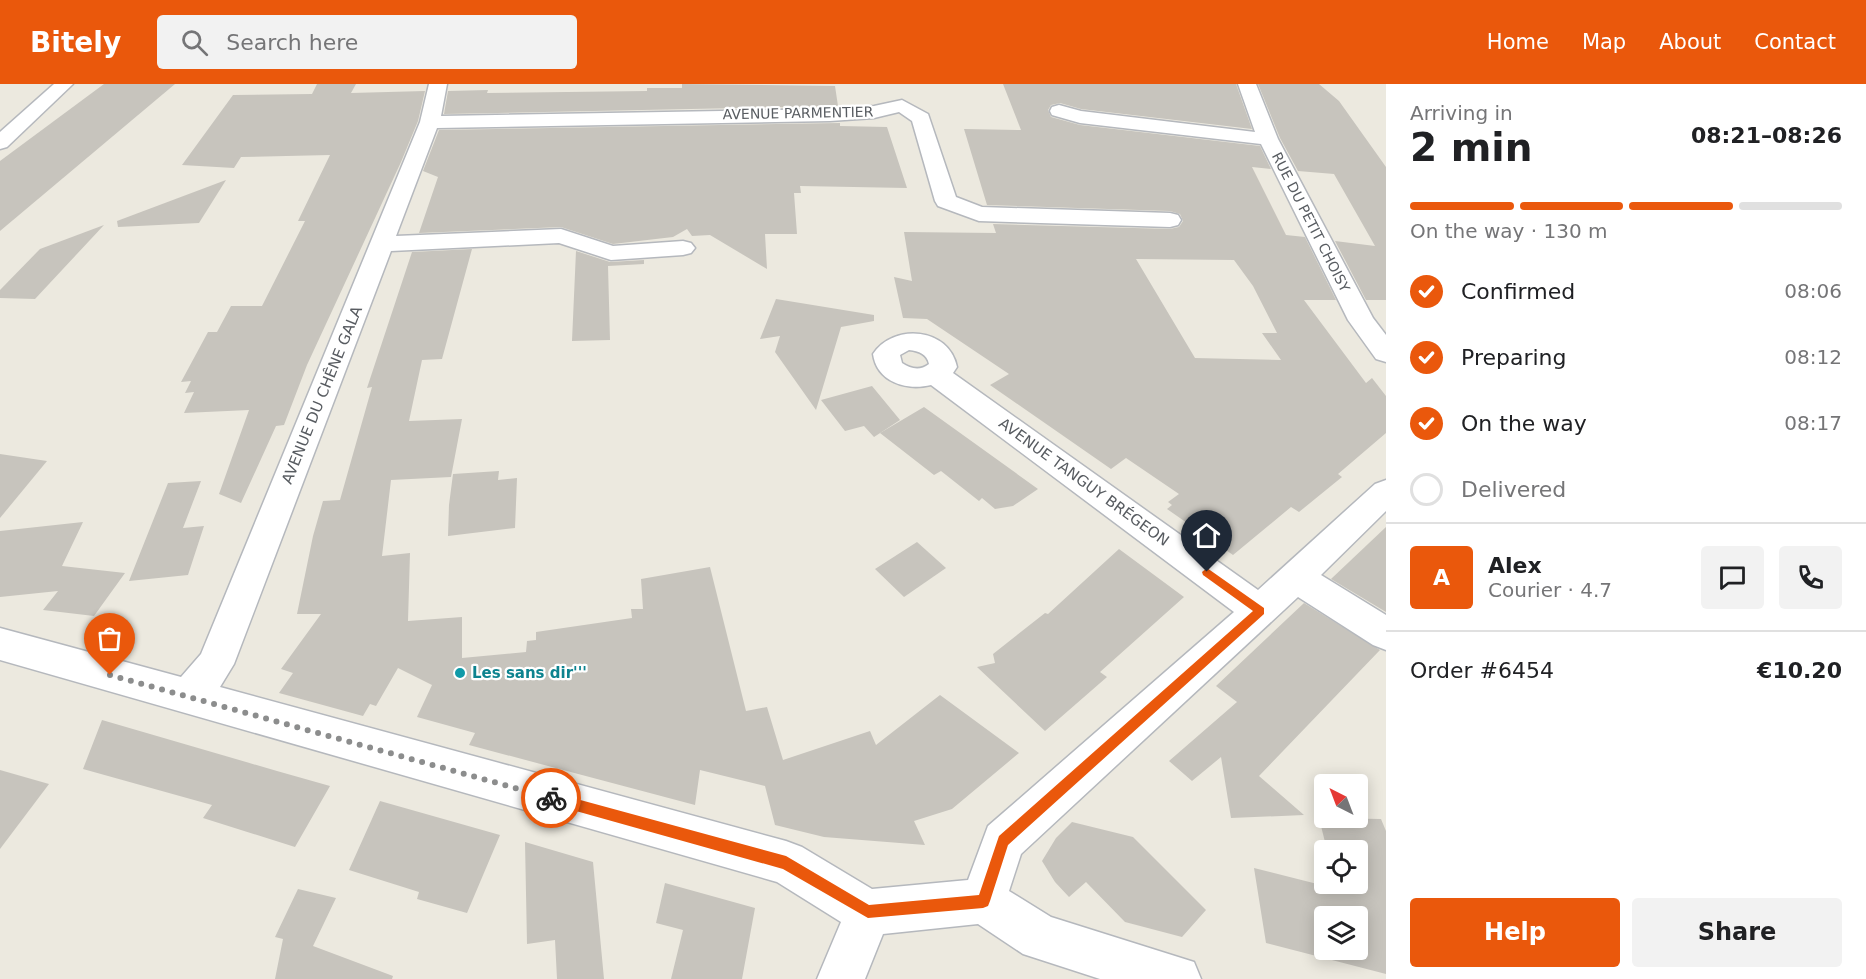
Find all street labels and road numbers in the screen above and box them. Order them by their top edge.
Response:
street label: AVENUE PARMENTIER [723,104,874,122]
street label: RUE DU PETIT CHOISY [1269,149,1353,295]
street label: AVENUE DU CHÊNE GALA [277,302,366,487]
street label: AVENUE TANGUY BRÉGEON [995,413,1173,550]

